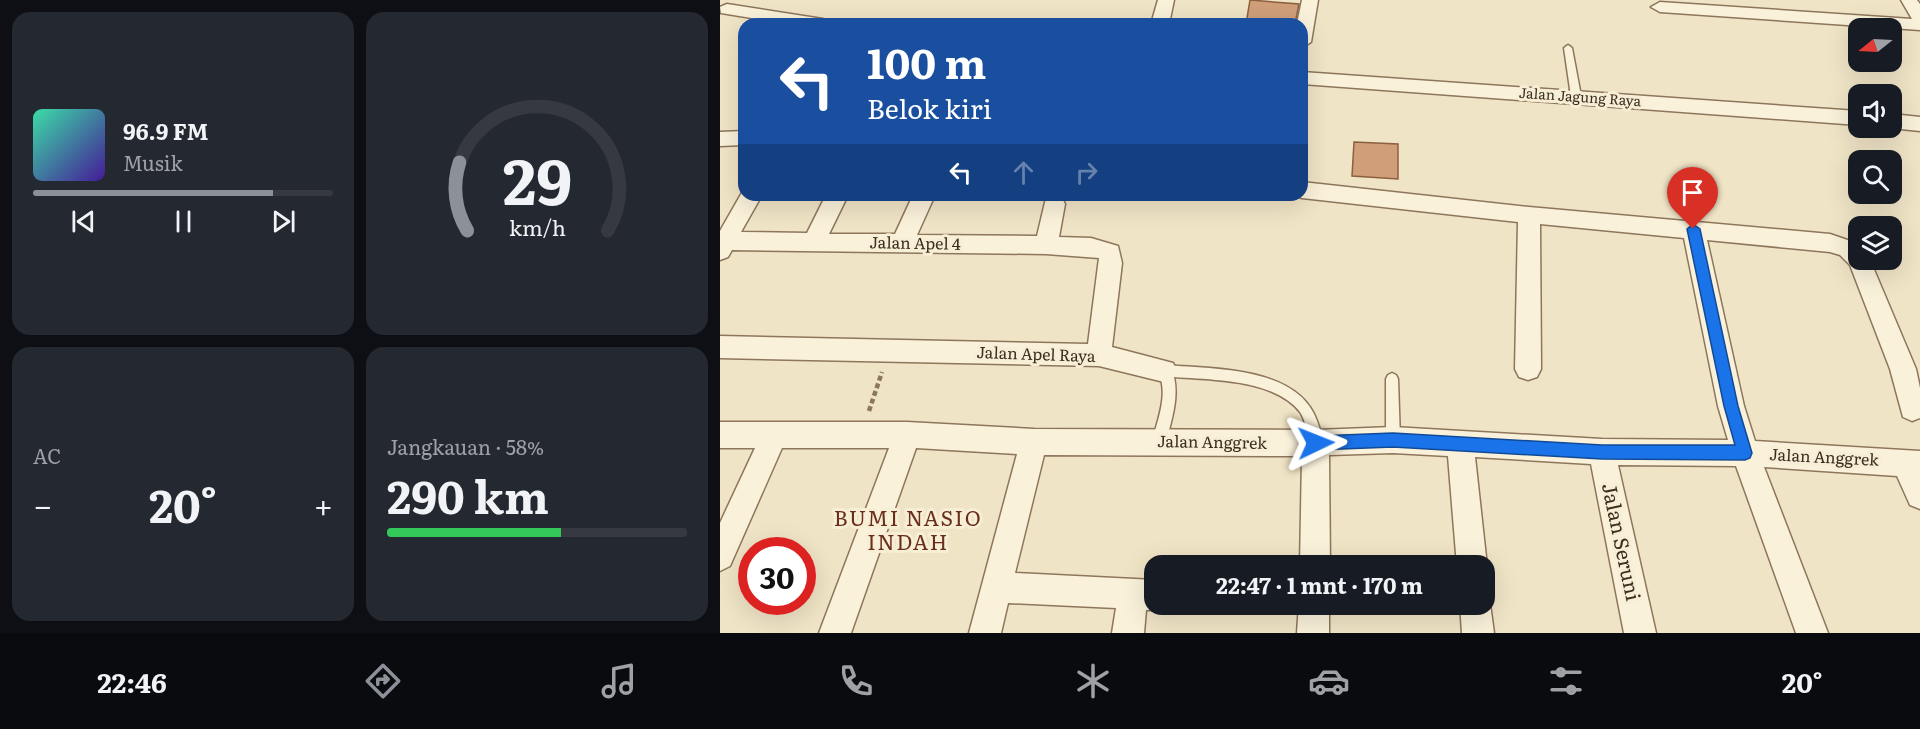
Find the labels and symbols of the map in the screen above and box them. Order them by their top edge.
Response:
north arrow [1848,18,1902,72]
street label: Jalan Jagung Raya [1518,82,1642,110]
pin [1667,167,1718,229]
street label: Jalan Apel 4 [869,229,961,255]
street label: Jalan Apel Raya [976,339,1096,367]
position arrow [1284,411,1348,475]
street label: Jalan Anggrek [1157,428,1267,454]
street label: Jalan Anggrek [1769,441,1880,471]
street label: Jalan Seruni [1596,480,1650,604]
district label: BUMI NASIO INDAH [834,501,982,556]
speed limit sign: 30 [738,537,816,615]

